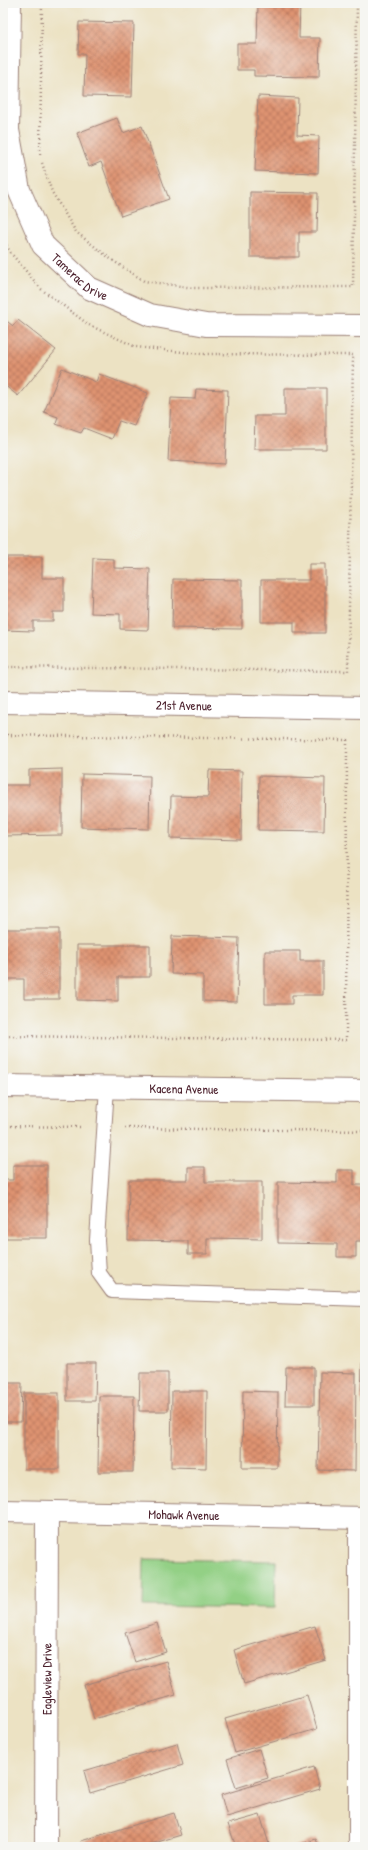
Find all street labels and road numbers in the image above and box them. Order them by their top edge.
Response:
street label: Tamerac Drive [48,249,111,304]
street label: 21st Avenue [156,696,212,714]
street label: Kacena Avenue [149,1079,219,1098]
street label: Mohawk Avenue [148,1505,220,1524]
street label: Eagleview Drive [37,1643,56,1715]

